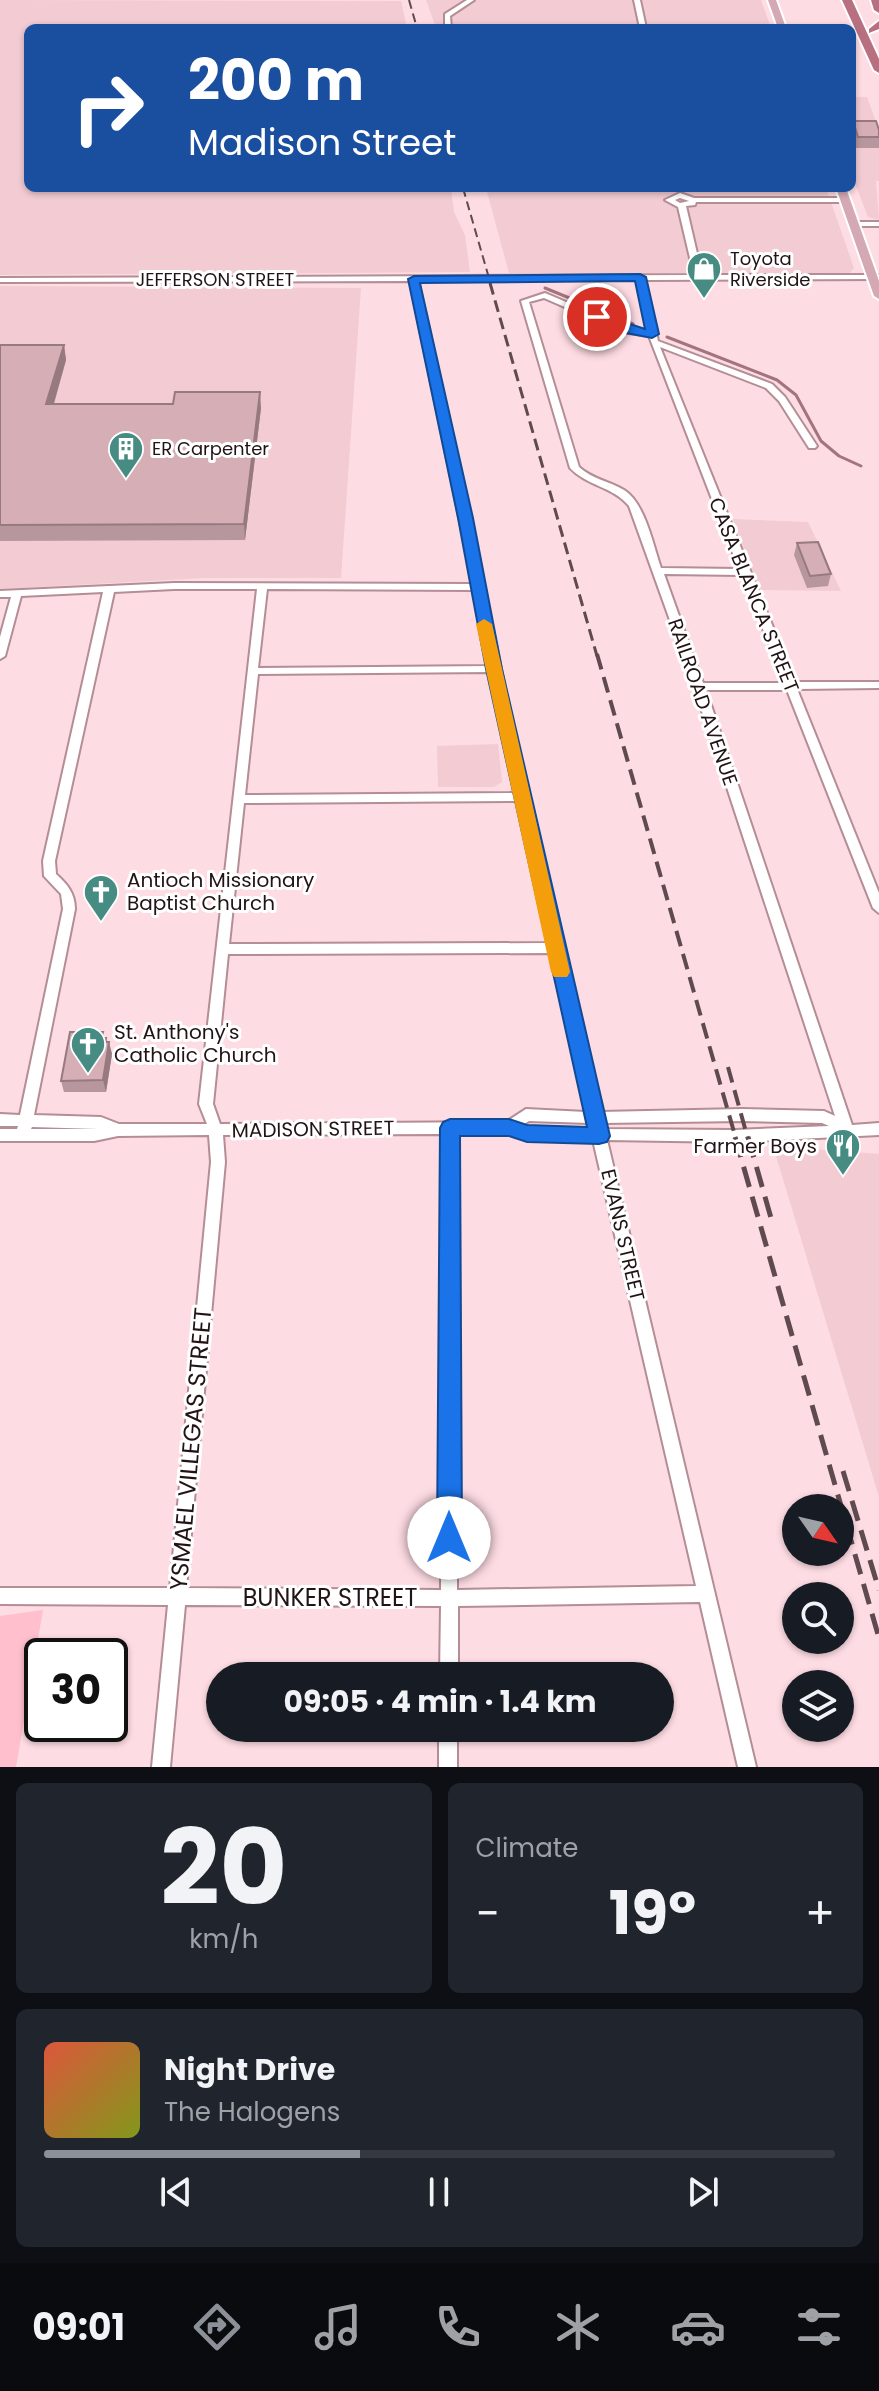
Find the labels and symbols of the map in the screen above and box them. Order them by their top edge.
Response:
place label: Toyota Riverside [730,246,811,292]
shop icon: Toyota Riverside [685,250,723,300]
street label: JEFFERSON STREET [136,267,295,292]
pin [563,283,631,351]
building icon: ER Carpenter [107,430,145,480]
place label: ER Carpenter [152,436,269,461]
street label: CASA BLANCA STREET [702,493,806,697]
street label: RAILROAD AVENUE [661,615,745,789]
place label: Antioch Missionary Baptist Church [127,866,314,917]
church icon: Antioch Missionary Baptist Church [82,873,120,923]
place label: St. Anthony's Catholic Church [114,1018,277,1069]
church icon: St. Anthony's Catholic Church [69,1025,107,1075]
street label: MADISON STREET [231,1114,395,1144]
restaurant icon: Farmer Boys [824,1127,862,1177]
place label: Farmer Boys [693,1132,817,1160]
street label: EVANS STREET [594,1166,652,1304]
street label: YSMAEL VILLEGAS STREET [162,1306,219,1592]
north arrow [782,1494,854,1566]
position arrow [407,1496,491,1580]
street label: BUNKER STREET [243,1581,417,1614]
speed limit sign: 30 [24,1638,128,1742]

